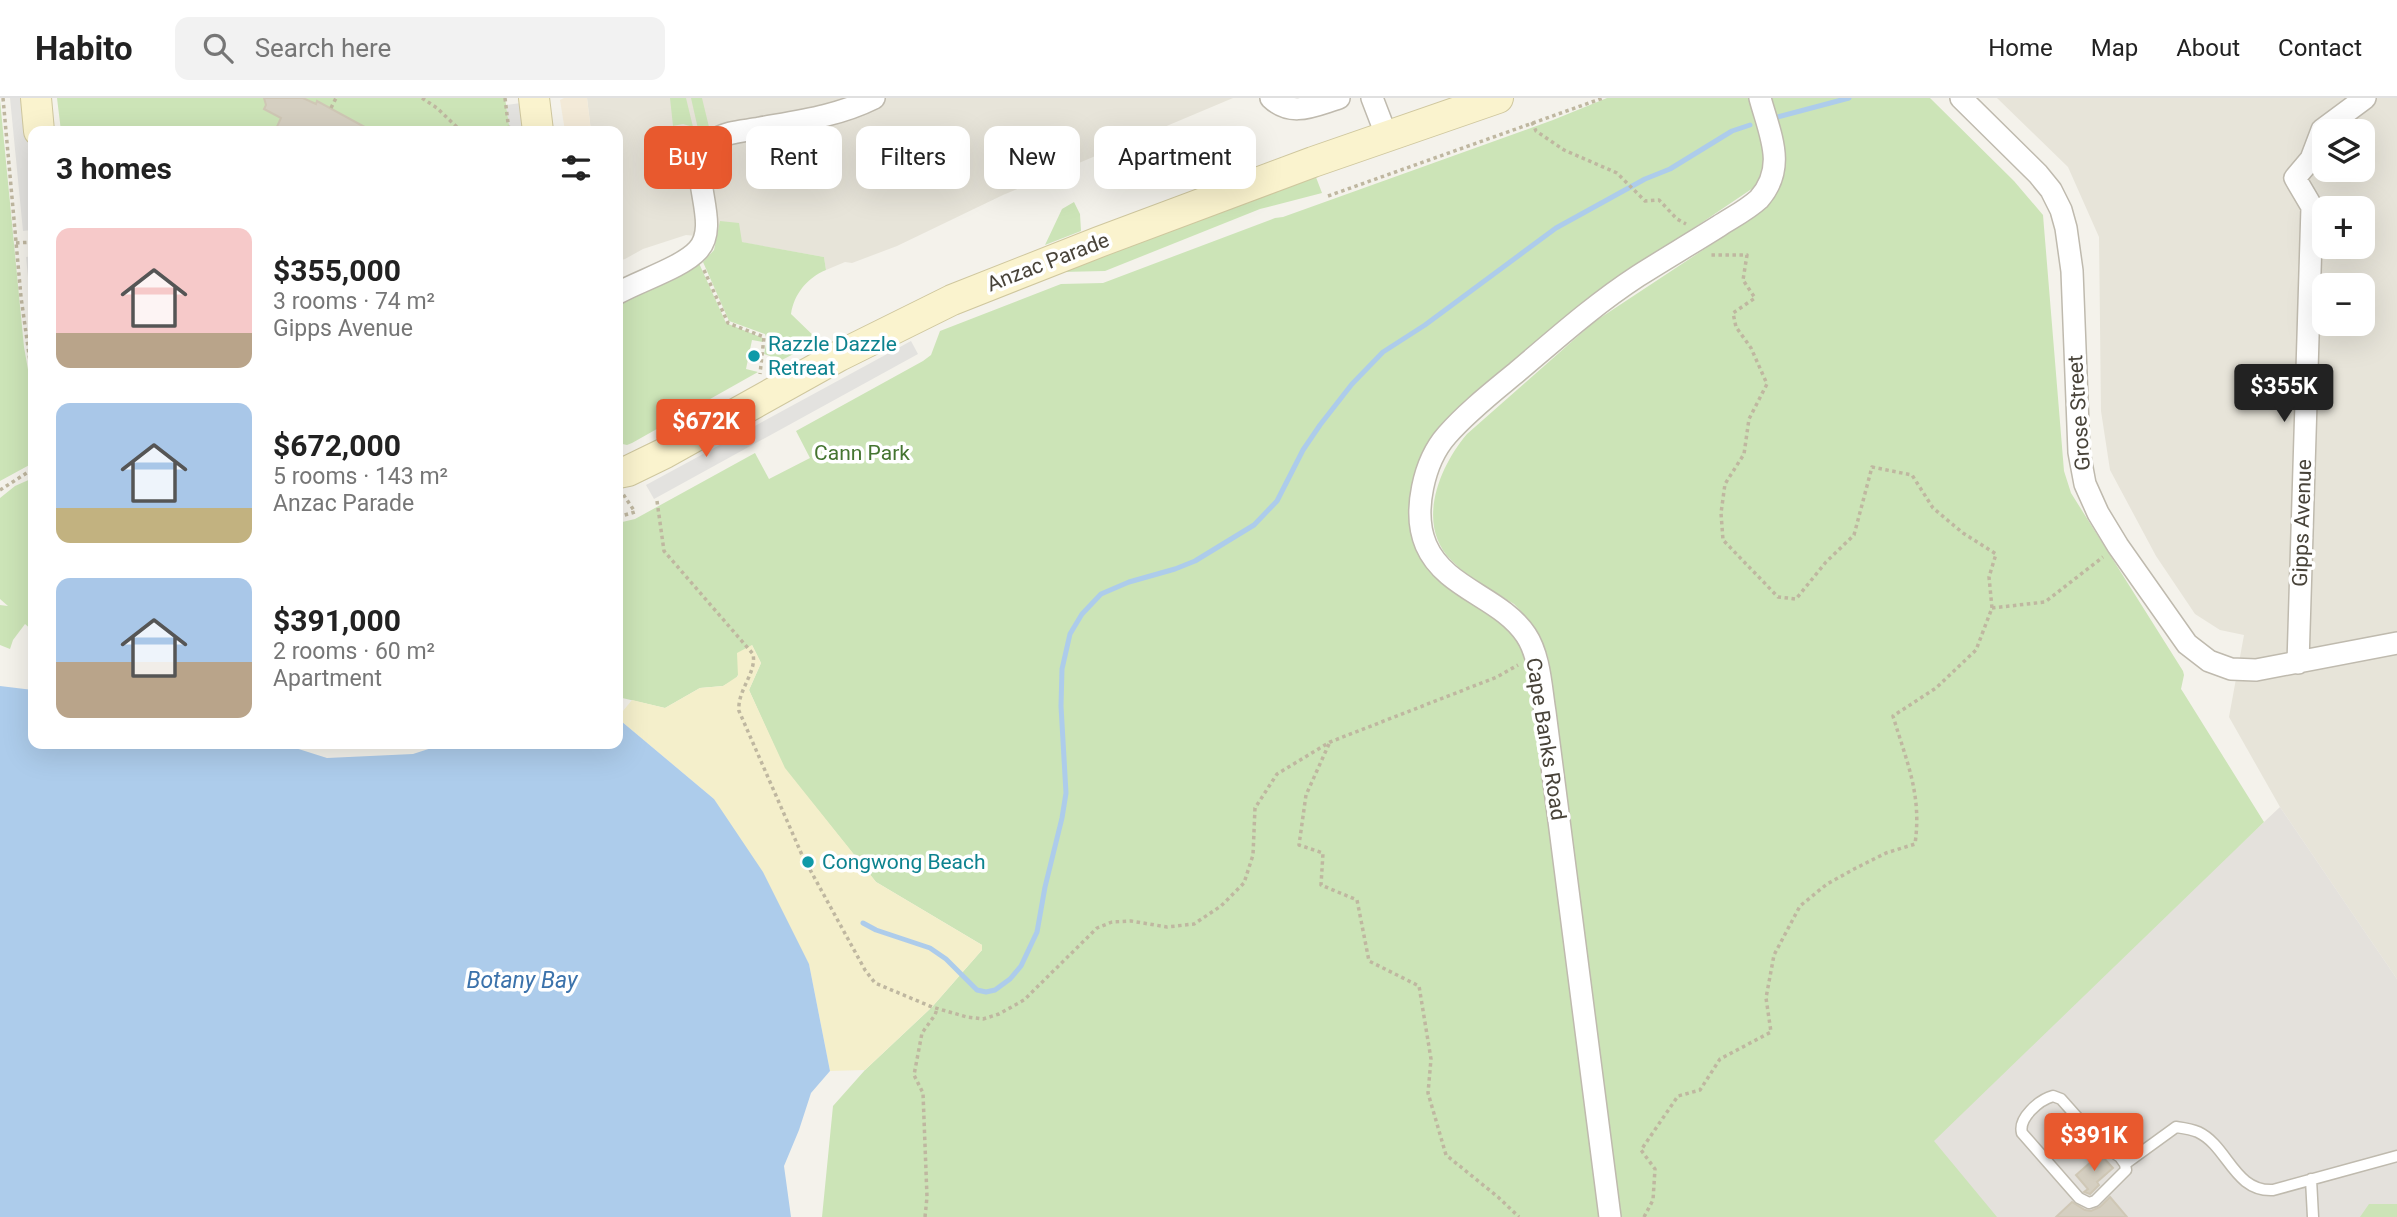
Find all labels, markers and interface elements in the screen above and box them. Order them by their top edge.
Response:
search box [175,17,665,80]
text: Habito [35,29,133,68]
icon: search [199,29,237,67]
text: Search here [255,33,391,63]
text: Home [1988,34,2053,62]
text: Map [2091,34,2138,62]
text: About [2176,34,2240,62]
text: Contact [2278,34,2362,62]
map controls [2312,119,2375,336]
button: layers [2312,119,2375,182]
chip: Buy [644,126,732,189]
chip: Rent [746,126,842,189]
chip: Filters [856,126,970,189]
chip: New [984,126,1080,189]
chip: Apartment [1094,126,1256,189]
icon: filters [557,149,595,187]
text: 3 homes [56,151,172,186]
button: + [2312,196,2375,259]
street label: Anzac Parade [983,228,1113,296]
text: $355,000 [273,253,401,288]
icon: home [112,256,196,340]
button: − [2312,273,2375,336]
text: 3 rooms · 74 m² [273,288,435,315]
text: Gipps Avenue [273,315,413,342]
place label: Razzle Dazzle Retreat [768,332,897,380]
marker: Razzle Dazzle Retreat [746,348,762,364]
street label: Grose Street [2063,354,2095,472]
pin: $355K [2235,364,2333,424]
text: $355K [2250,373,2318,400]
pin: $672K [657,400,755,459]
text: $672K [672,408,740,435]
text: $672,000 [273,428,401,463]
icon: home [112,431,196,515]
park label: Cann Park [814,441,910,465]
street label: Gipps Avenue [2288,459,2316,587]
text: 5 rooms · 143 m² [273,463,448,490]
text: Anzac Parade [273,490,414,517]
text: $391,000 [273,603,401,638]
icon: home [112,606,196,690]
text: 2 rooms · 60 m² [273,638,435,665]
street label: Cape Banks Road [1521,656,1571,822]
text: Apartment [273,665,382,692]
place label: Congwong Beach [822,850,986,874]
marker: Congwong Beach [800,854,816,870]
water label: Botany Bay [466,967,579,994]
pin: $391K [2045,1114,2143,1173]
text: $391K [2060,1122,2128,1149]

